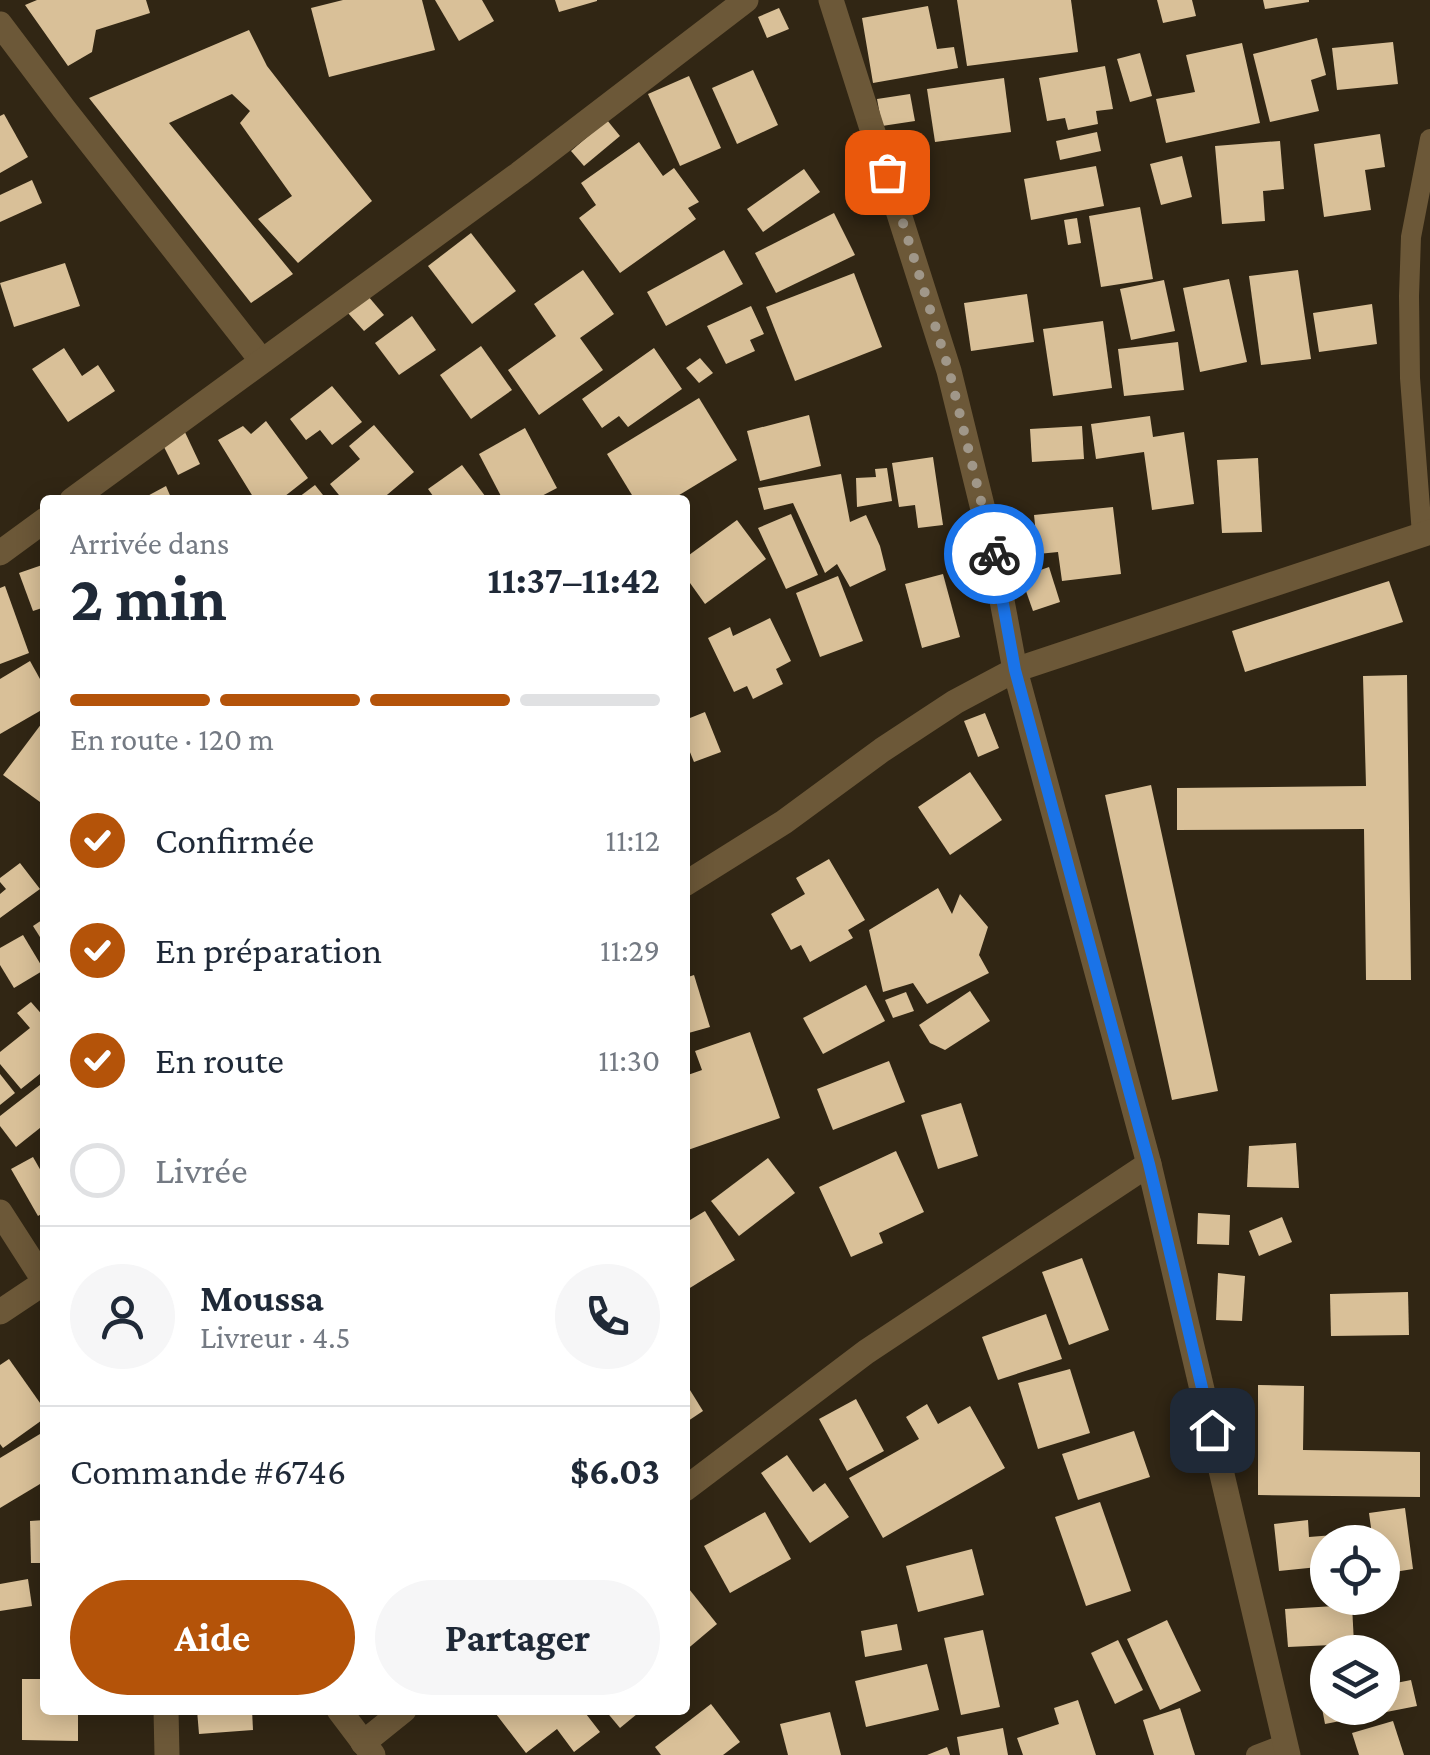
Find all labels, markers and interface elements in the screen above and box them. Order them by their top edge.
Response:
pin [845,130,930,215]
icon: bag [860,145,915,200]
courier [944,504,1044,604]
text: Arrivée dans [70,525,229,561]
icon: bike [967,527,1022,582]
text: 11:37–11:42 [488,559,660,601]
text: 2 min [70,562,227,634]
text: En route · 120 m [70,721,274,757]
icon: check [70,813,125,868]
text: Confirmée [155,819,314,861]
text: 11:12 [606,822,660,858]
icon: check [70,923,125,978]
text: En préparation [155,929,382,971]
text: 11:29 [600,932,660,968]
icon: check [70,1033,125,1088]
text: En route [155,1039,284,1081]
text: 11:30 [598,1042,660,1078]
text: Livrée [155,1149,248,1191]
button: person [70,1264,175,1369]
button: phone [555,1264,660,1369]
text: Moussa [200,1277,324,1319]
text: Livreur · 4.5 [200,1319,351,1355]
pin [1170,1388,1255,1473]
icon: home [1185,1403,1240,1458]
text: Commande #6746 [70,1450,346,1492]
text: $6.03 [570,1450,660,1492]
map controls [1310,1525,1400,1725]
button: locate [1310,1525,1400,1615]
button: Aide [70,1580,355,1695]
button: Partager [375,1580,660,1695]
button: layers [1310,1635,1400,1725]

